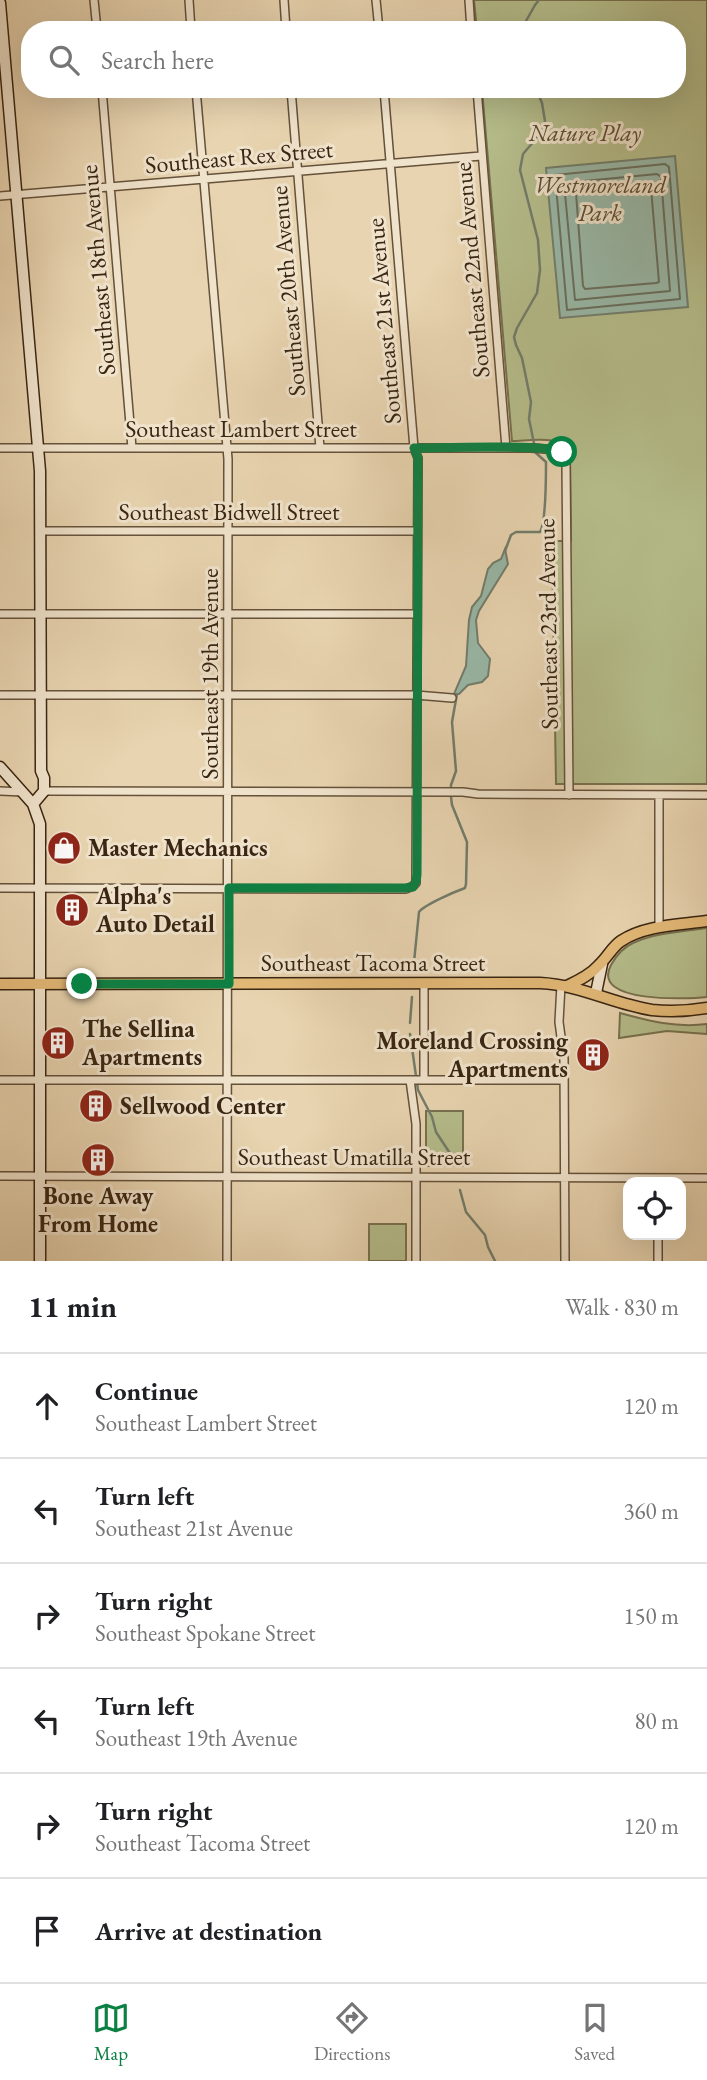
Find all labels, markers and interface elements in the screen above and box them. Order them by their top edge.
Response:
search box [21,21,686,98]
icon: search [45,41,83,79]
text: Search here [101,43,214,77]
park label: Nature Play [528,117,642,148]
street label: Southeast Rex Street [144,133,335,180]
street label: Southeast 22nd Avenue [447,161,496,379]
street label: Southeast 18th Avenue [73,163,122,377]
park label: Westmoreland Park [534,169,667,228]
street label: Southeast 20th Avenue [263,184,312,398]
street label: Southeast 21st Avenue [359,217,408,425]
street label: Southeast Lambert Street [125,413,357,444]
route start [546,436,577,467]
street label: Southeast Bidwell Street [119,496,340,527]
street label: Southeast 23rd Avenue [530,518,565,730]
street label: Southeast 19th Avenue [194,568,225,780]
shop icon: Master Mechanics [45,829,83,867]
place label: Master Mechanics [88,832,268,863]
place label: Alpha's Auto Detail [95,880,215,939]
building icon: Alpha's Auto Detail [53,891,91,929]
street label: Southeast Tacoma Street [261,947,486,978]
route end [66,968,97,999]
place label: The Sellina Apartments [81,1013,202,1072]
building icon: The Sellina Apartments [39,1024,77,1062]
place label: Moreland Crossing Apartments [376,1025,569,1084]
building icon: Moreland Crossing Apartments [574,1036,612,1074]
building icon: Sellwood Center [77,1087,115,1125]
place label: Sellwood Center [120,1090,285,1121]
building icon: Bone Away From Home [79,1141,117,1179]
street label: Southeast Umatilla Street [238,1141,471,1172]
map controls [623,1177,686,1240]
button: locate [623,1177,686,1240]
place label: Bone Away From Home [38,1180,158,1239]
text: 11 min [28,1287,117,1326]
text: Walk · 830 m [565,1292,679,1322]
text: Continue [95,1374,198,1408]
icon: ahead [28,1387,66,1425]
text: 120 m [623,1391,679,1421]
text: Southeast Lambert Street [95,1408,317,1438]
text: Turn left [95,1479,194,1513]
icon: left [28,1492,66,1530]
text: 360 m [623,1496,679,1526]
text: Southeast 21st Avenue [95,1513,293,1543]
text: Turn right [95,1584,213,1618]
icon: right [28,1597,66,1635]
text: 150 m [623,1601,679,1631]
text: Southeast Spokane Street [95,1618,316,1648]
text: Turn left [95,1689,194,1723]
icon: left [28,1702,66,1740]
text: 80 m [634,1706,679,1736]
text: Southeast 19th Avenue [95,1723,297,1753]
text: Turn right [95,1794,213,1828]
icon: right [28,1807,66,1845]
text: 120 m [623,1811,679,1841]
text: Southeast Tacoma Street [95,1828,310,1858]
icon: arrive [28,1912,66,1950]
text: Arrive at destination [95,1914,322,1948]
tab: Map [92,1999,130,2066]
tab: Directions [314,1999,390,2066]
tab: Saved [574,1999,615,2066]

